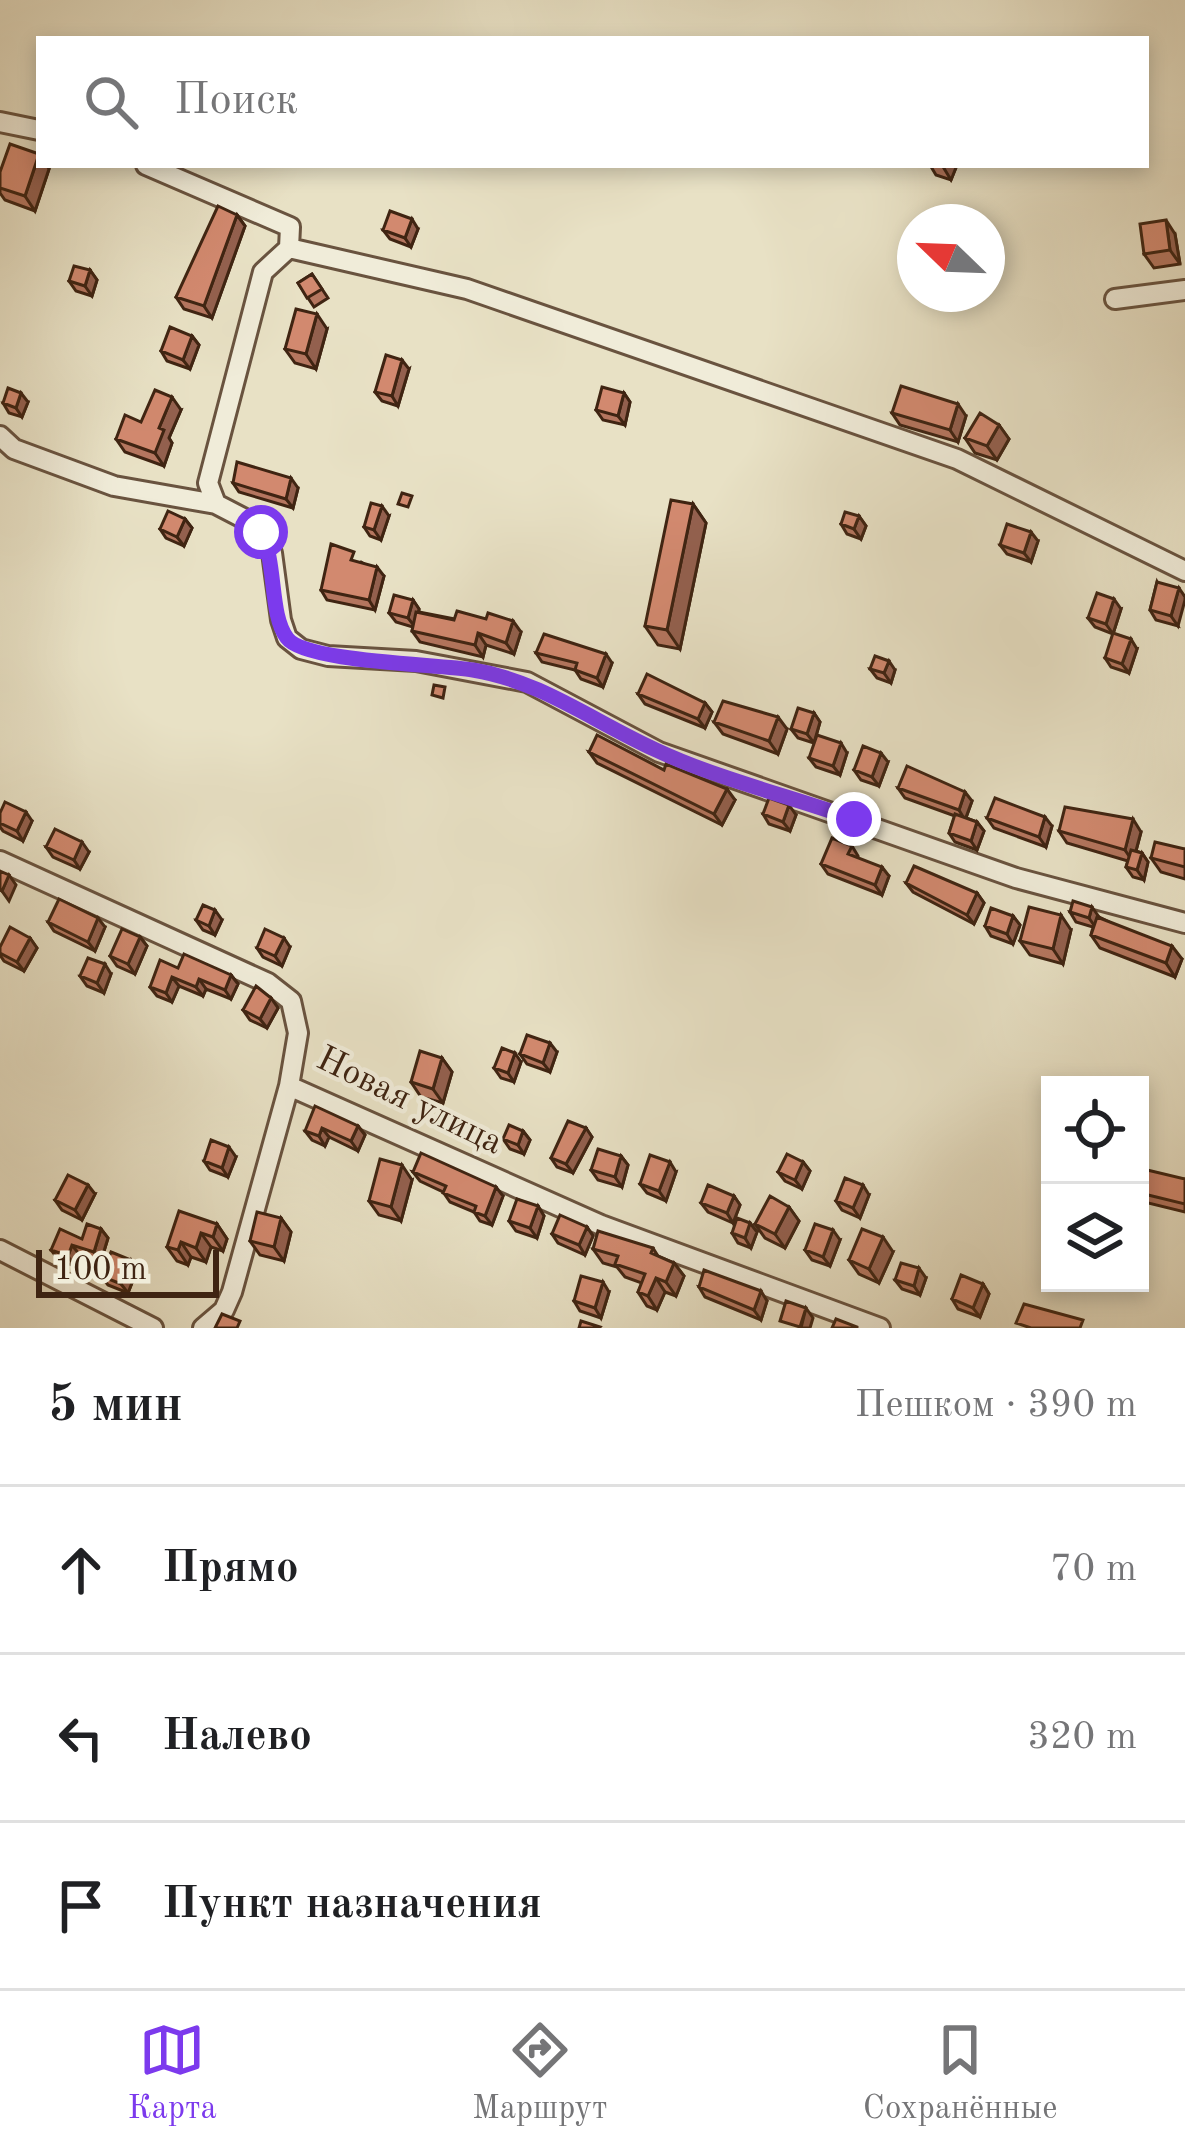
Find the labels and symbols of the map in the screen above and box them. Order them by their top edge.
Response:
north arrow [897,204,1005,312]
route start [234,505,288,559]
route end [827,792,881,846]
street label: Новая улица [310,1042,508,1163]
scale bar [36,1244,219,1297]

